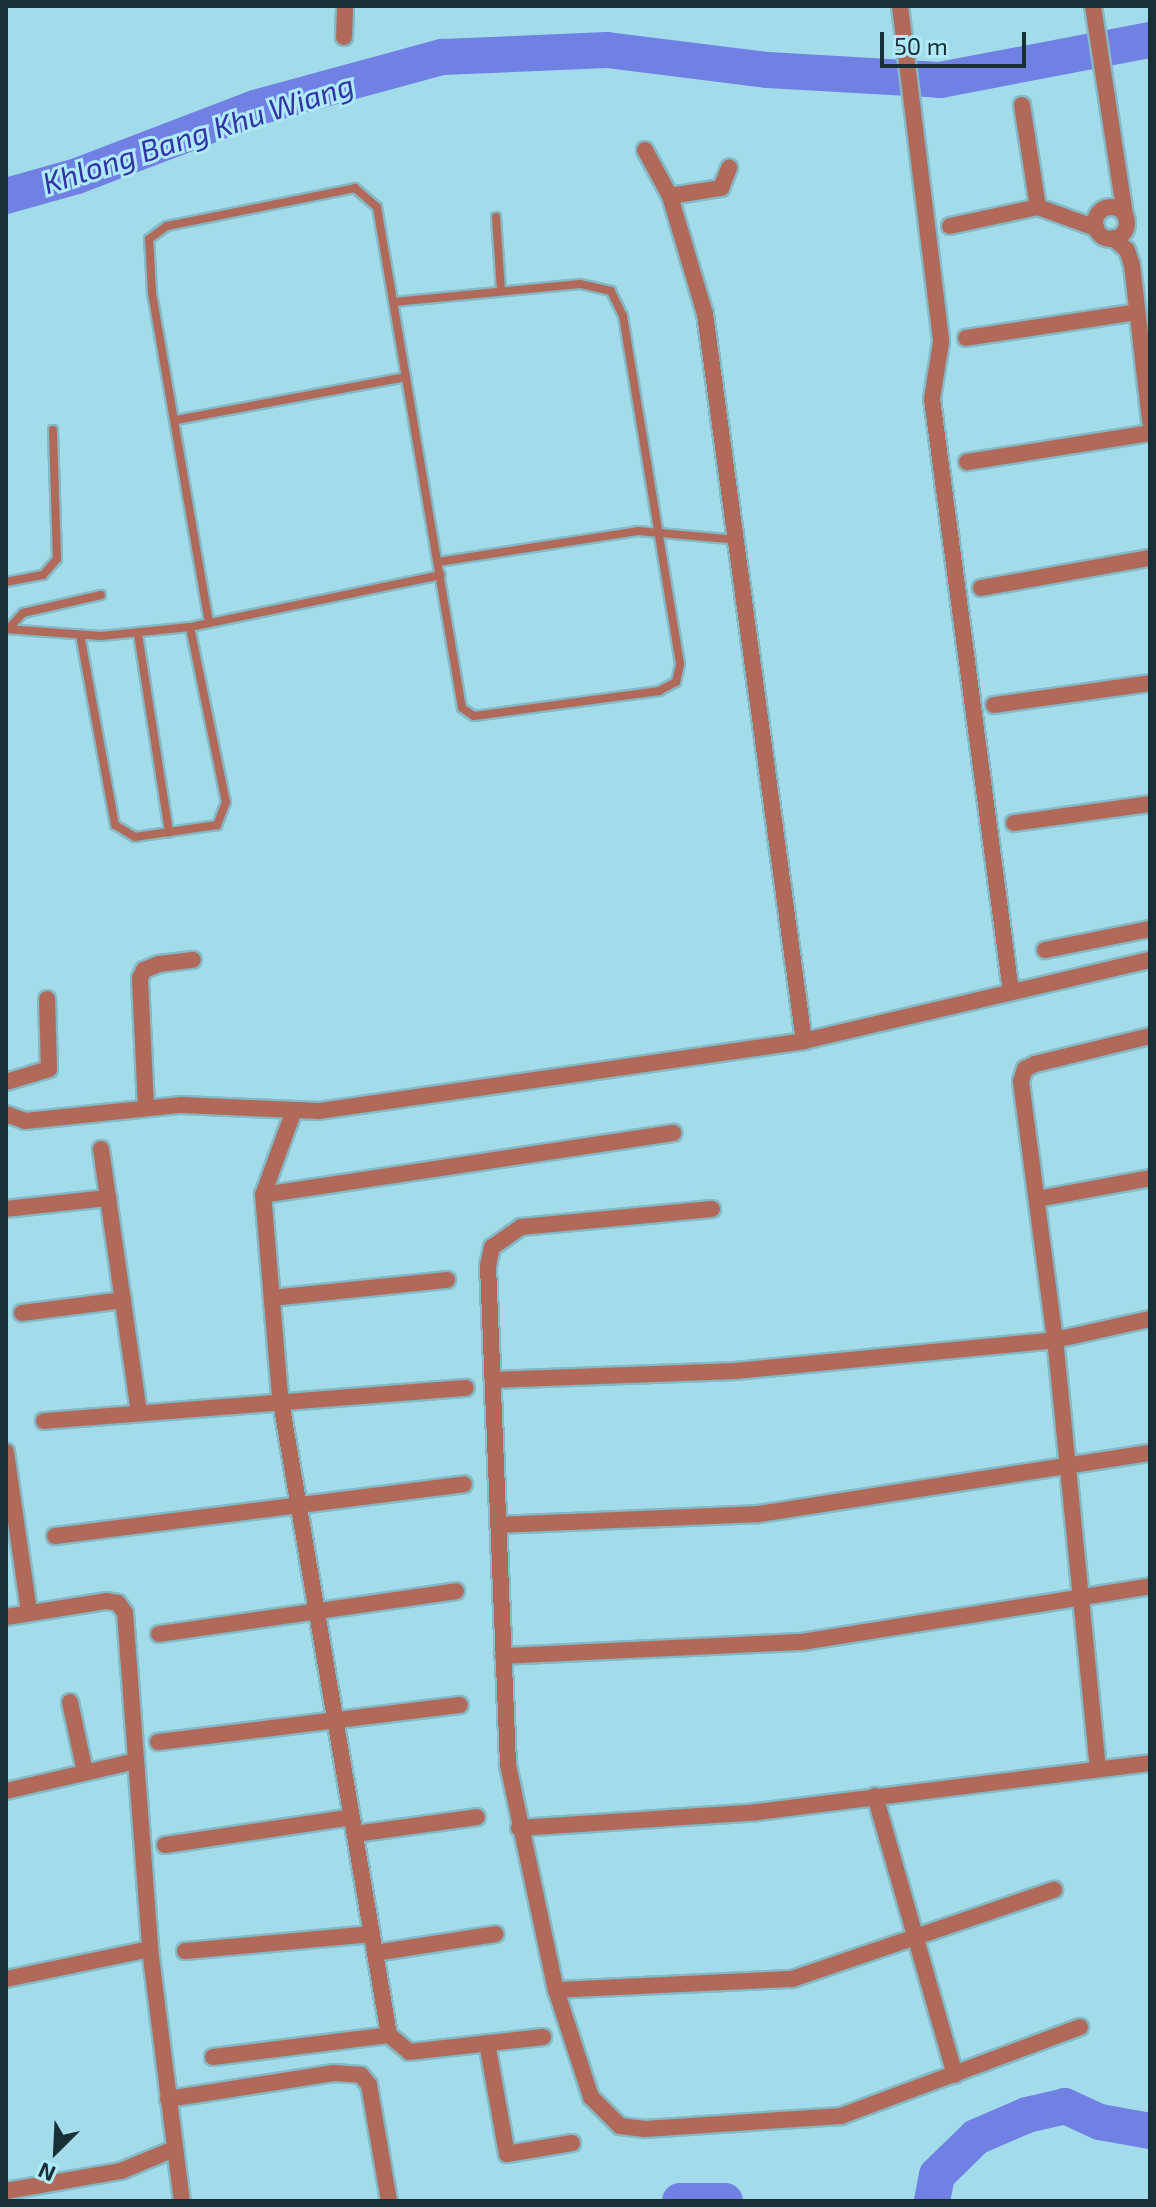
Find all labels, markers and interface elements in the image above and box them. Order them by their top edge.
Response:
scale bar [884,16,1030,66]
text: 50 m [894,31,948,60]
water label: Khlong Bang Khu Wiang [38,66,358,200]
north arrow [16,2111,96,2191]
text: N [34,2158,59,2188]

